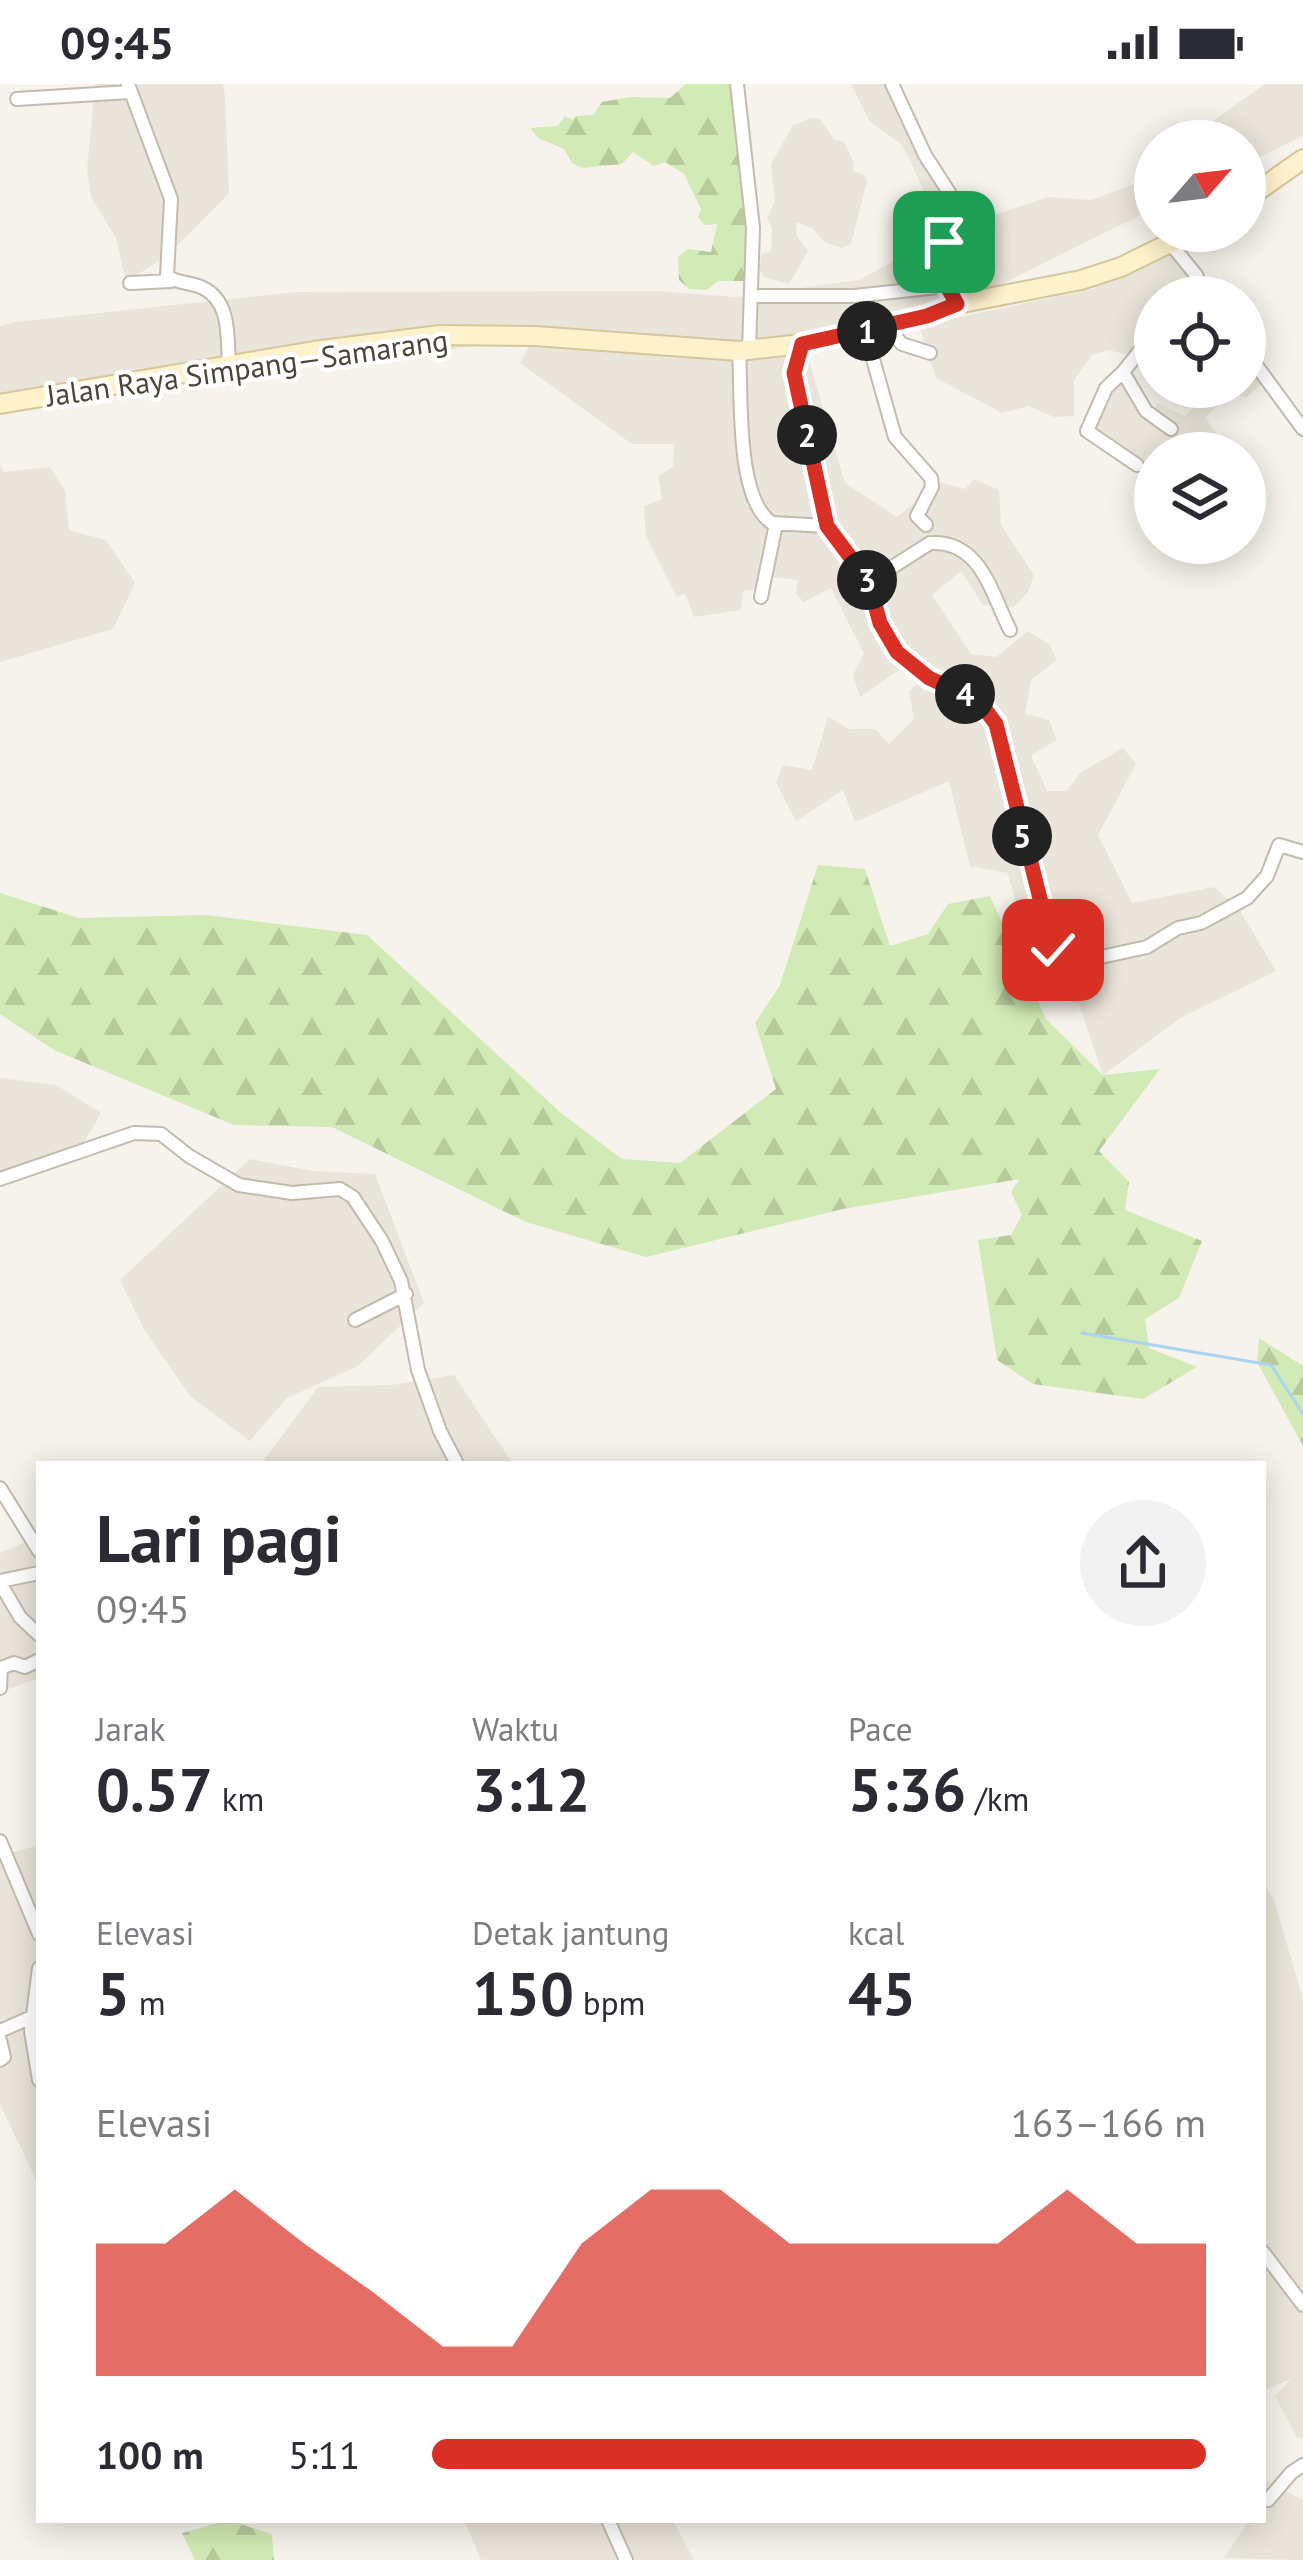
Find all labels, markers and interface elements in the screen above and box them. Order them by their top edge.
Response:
text: 09:45 [60,13,174,71]
north arrow [1134,120,1266,252]
map controls [1134,120,1266,564]
pin [893,191,995,293]
icon: arrive [911,209,977,275]
button: locate [1134,276,1266,408]
pin: 1 [837,301,897,361]
text: 1 [858,309,876,352]
street label: Jalan Raya Simpang—Samarang [42,319,450,415]
pin: 2 [777,405,837,465]
text: 2 [798,413,816,456]
button: layers [1134,432,1266,564]
pin: 3 [837,550,897,610]
text: 3 [858,558,876,601]
pin: 4 [935,664,995,724]
text: 4 [956,672,974,715]
pin: 5 [992,806,1052,866]
text: 5 [1013,814,1031,857]
pin [1002,899,1104,1001]
icon: check [1020,917,1086,983]
text: Lari pagi [96,1495,342,1580]
button: share [1080,1500,1206,1626]
text: 09:45 [96,1583,190,1634]
text: Jarak [96,1707,165,1750]
text: Waktu [472,1707,559,1750]
text: Pace [848,1707,913,1750]
text: 0.57 [96,1750,213,1828]
text: 3:12 [472,1750,590,1828]
text: 5:36 [848,1750,966,1828]
text: km [213,1777,264,1820]
text: /km [966,1777,1029,1820]
text: Elevasi [96,1911,194,1954]
text: Detak jantung [472,1911,670,1954]
text: kcal [848,1911,904,1954]
text: 5 [96,1954,130,2032]
text: 150 [472,1954,574,2032]
text: 45 [848,1954,916,2032]
text: m [130,1981,166,2024]
text: bpm [574,1981,645,2024]
text: Elevasi [96,2097,212,2148]
text: 163–166 m [1011,2097,1206,2148]
text: 100 m [96,2429,204,2480]
text: 5:11 [288,2429,360,2480]

